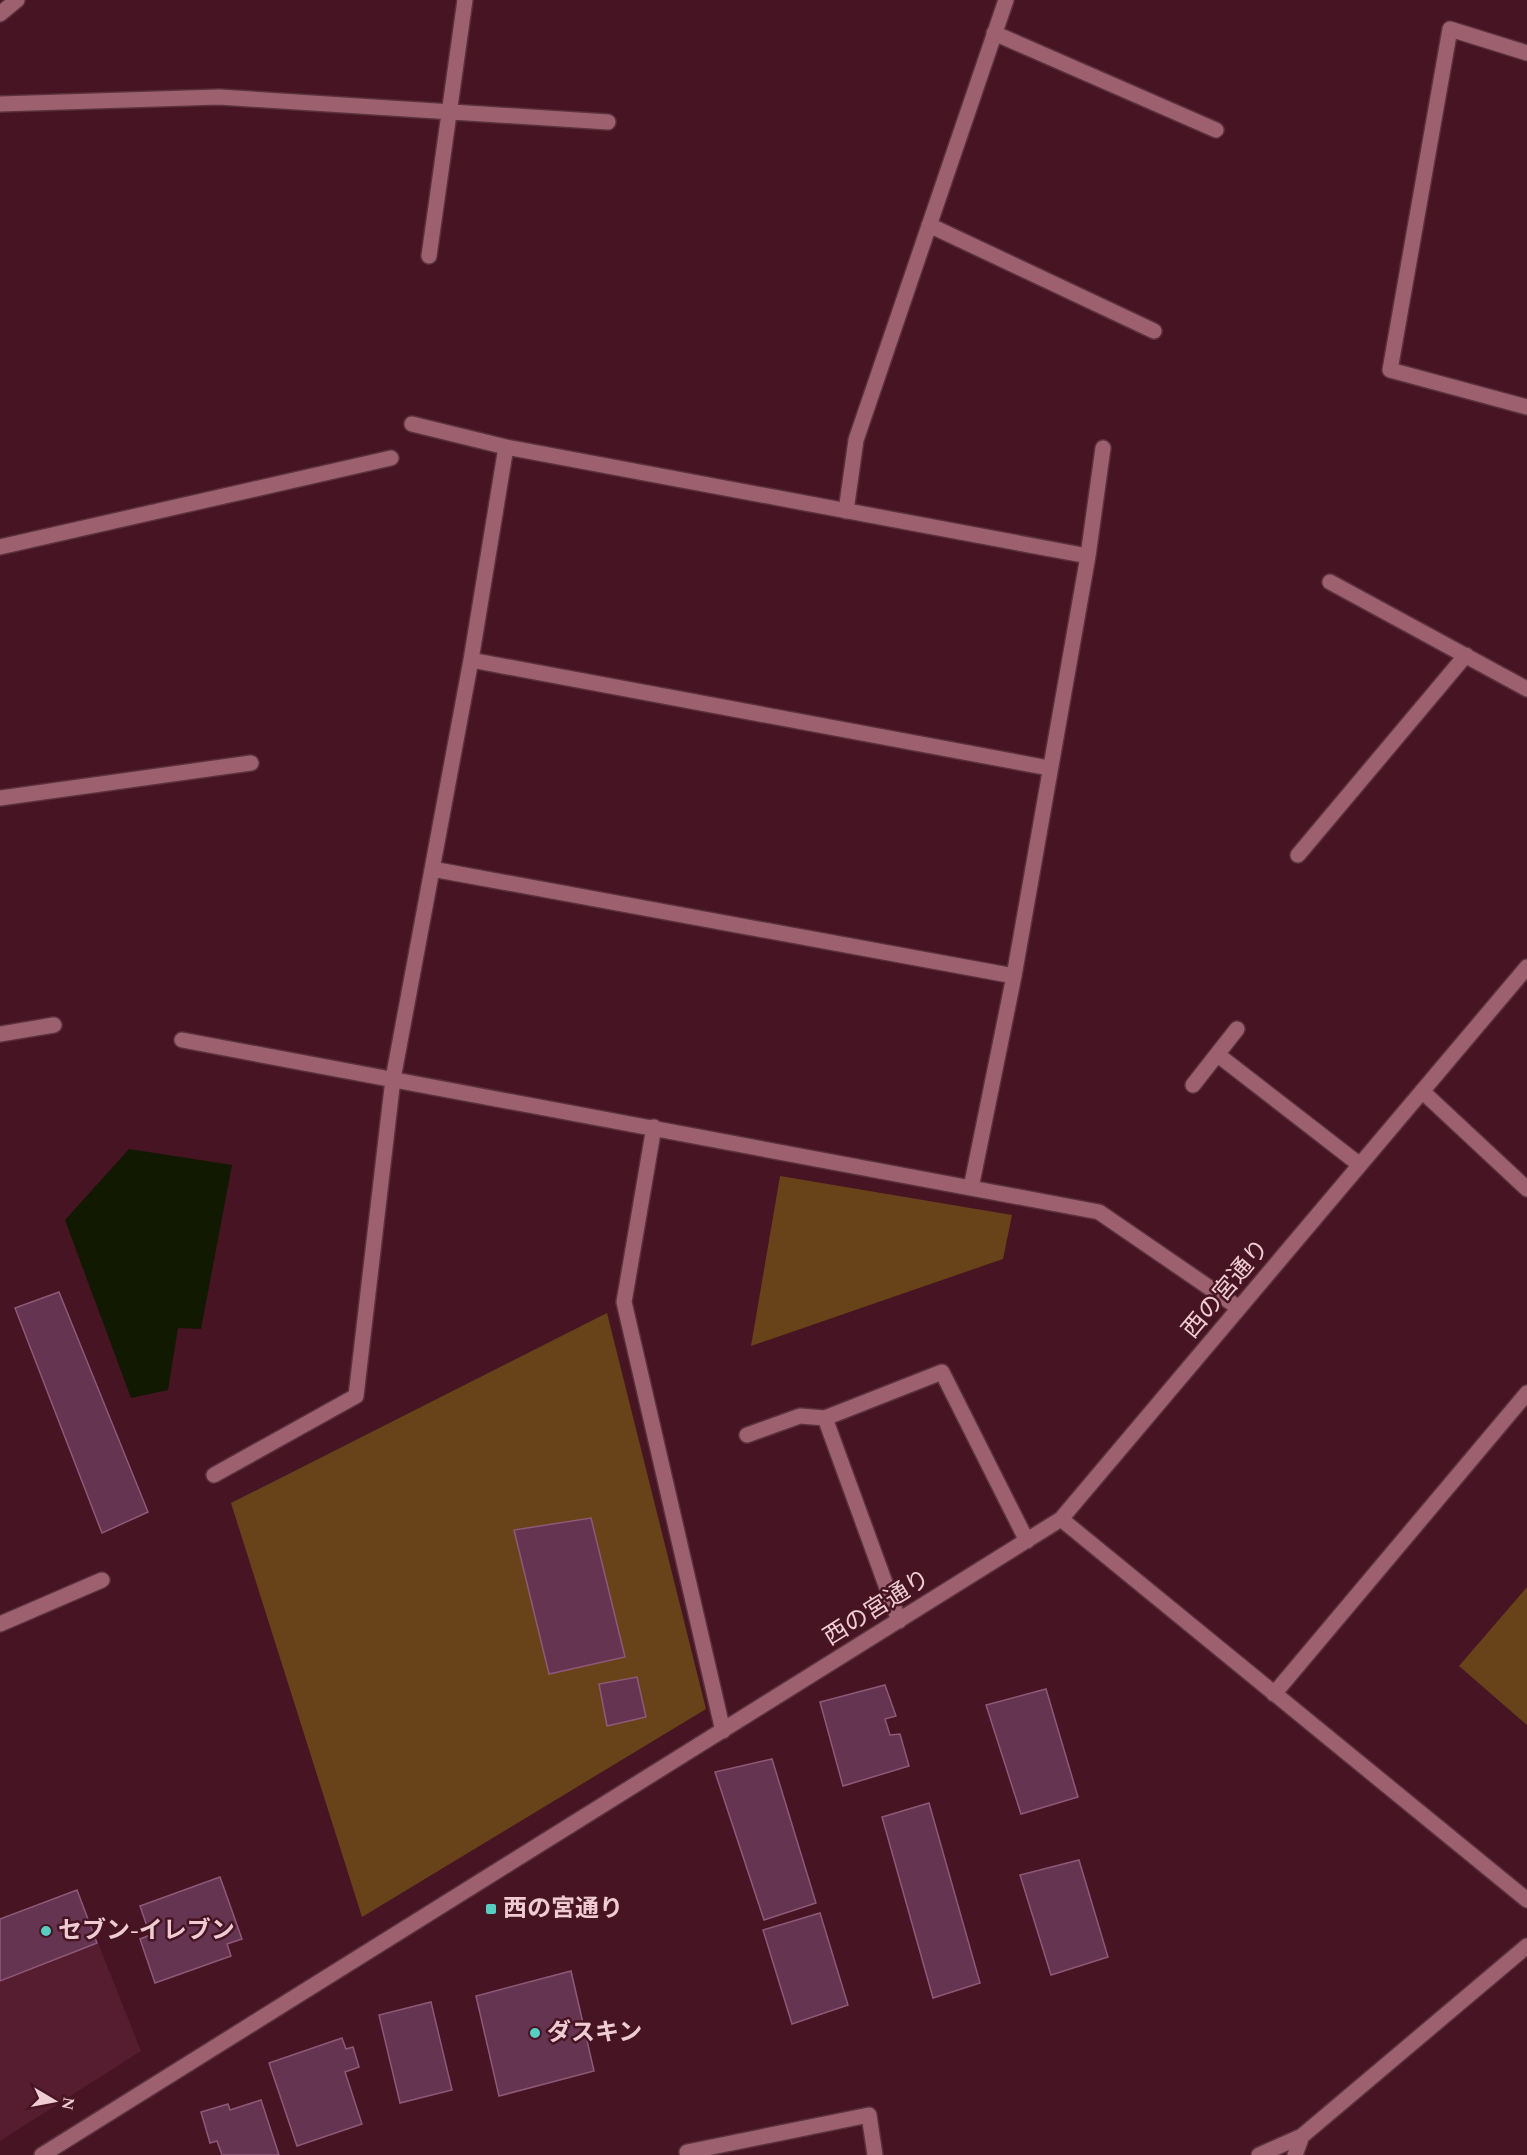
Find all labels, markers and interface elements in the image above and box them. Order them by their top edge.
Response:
street label: 西の宮通り [1174,1231,1278,1347]
street label: 西の宮通り [817,1561,937,1655]
place label: 西の宮通り [503,1891,623,1927]
marker: 西の宮通り [484,1902,498,1916]
place label: セブン-イレブン [58,1913,235,1949]
marker: セブン-イレブン [39,1924,53,1938]
place label: ダスキン [547,2015,642,2051]
marker: ダスキン [528,2026,542,2040]
north arrow [24,2071,84,2131]
text: N [55,2095,81,2112]

